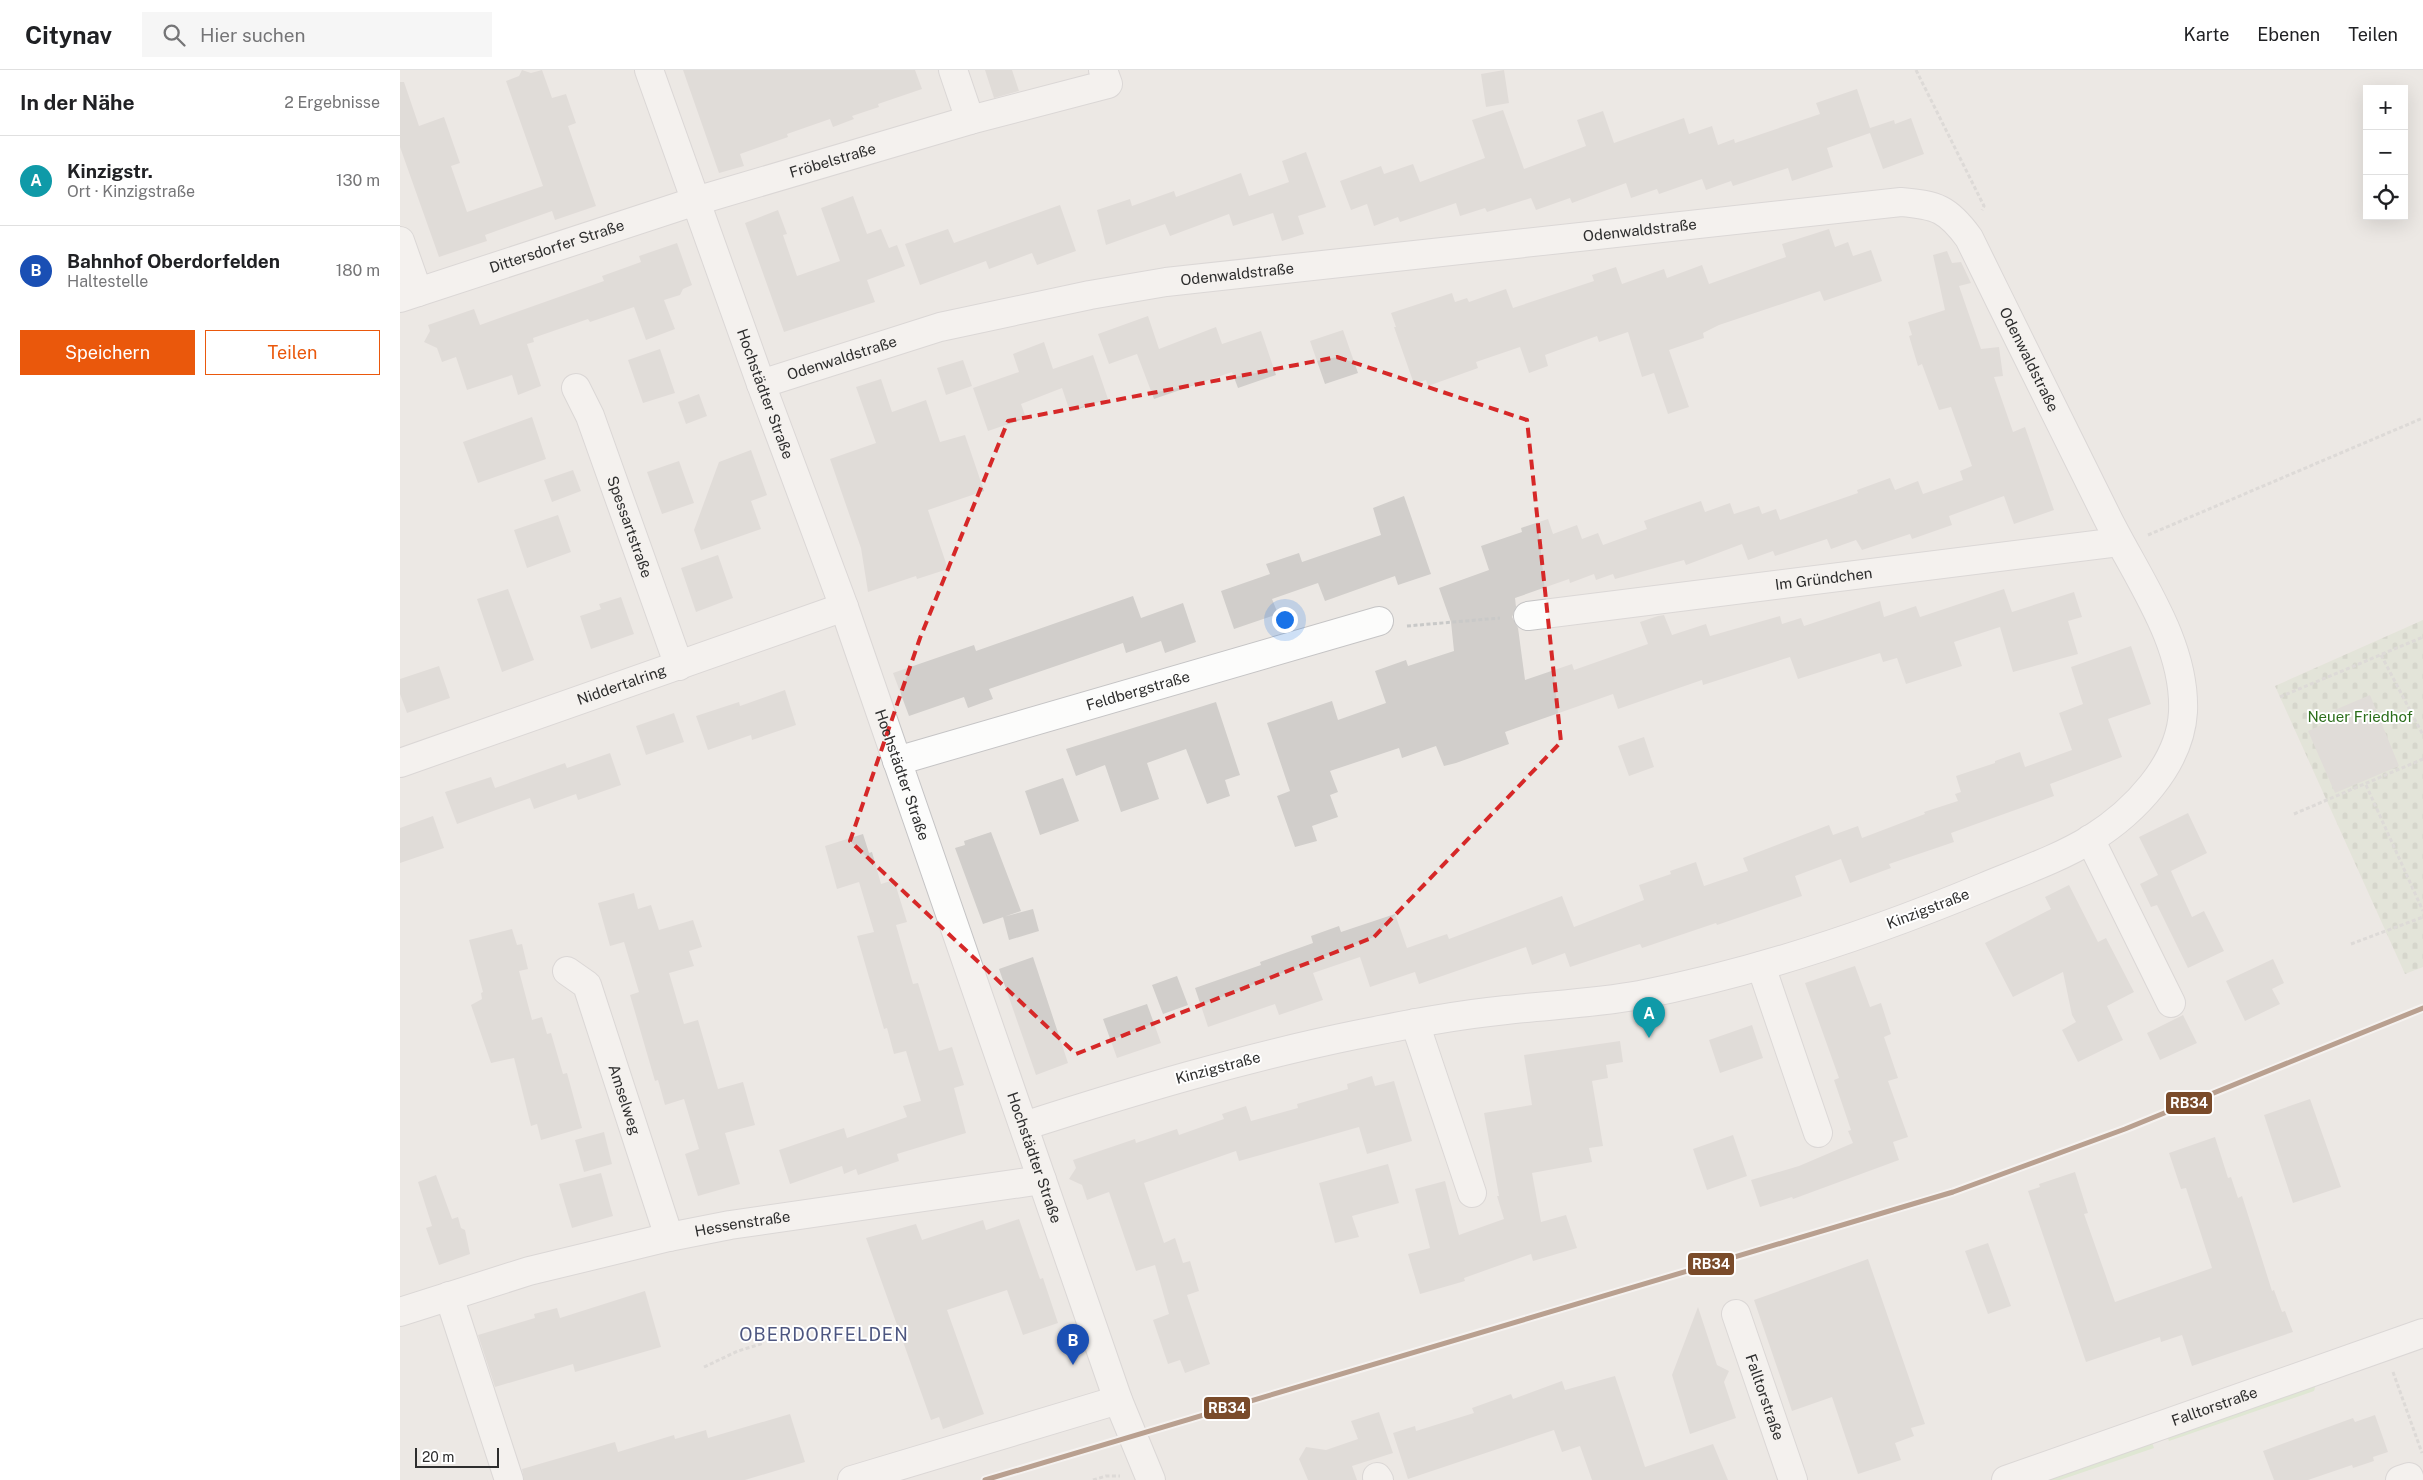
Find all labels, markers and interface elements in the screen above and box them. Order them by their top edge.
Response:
search box [142,12,492,57]
text: Citynav [25,21,112,49]
icon: search [160,21,188,49]
text: Hier suchen [200,24,306,46]
text: Karte [2184,24,2229,45]
text: Ebenen [2257,24,2320,45]
text: Teilen [2348,24,2398,45]
map controls [2363,85,2408,220]
button: + [2363,85,2408,130]
text: In der Nähe [20,90,135,115]
text: 2 Ergebnisse [284,93,380,112]
button: − [2363,130,2408,175]
street label: Fröbelstraße [787,139,878,181]
text: Kinzigstr. [67,160,153,182]
text: A [30,171,42,190]
text: 130 m [336,171,380,190]
button: locate [2363,175,2408,220]
text: Ort · Kinzigstraße [67,182,195,201]
street label: Odenwaldstraße [1582,215,1698,245]
street label: Dittersdorfer Straße [487,216,626,276]
text: Bahnhof Oberdorfelden [67,250,280,272]
street label: Odenwaldstraße [1179,259,1295,288]
text: B [31,261,41,280]
text: 180 m [336,261,380,280]
text: Haltestelle [67,272,148,291]
street label: Odenwaldstraße [1996,304,2062,414]
street label: Hochstädter Straße [734,326,797,461]
button: Speichern [20,330,195,375]
button: Teilen [205,330,380,375]
street label: Odenwaldstraße [785,332,899,383]
street label: Spessartstraße [604,473,656,580]
street label: Im Gründchen [1774,564,1873,593]
your location [1272,607,1298,633]
street label: Niddertalring [575,661,668,708]
street label: Feldbergstraße [1084,667,1192,714]
street label: Hochstädter Straße [872,707,933,843]
park label: Neuer Friedhof [2307,708,2413,725]
street label: Kinzigstraße [1884,885,1972,932]
pin: A [1633,997,1665,1038]
street label: Kinzigstraße [1174,1048,1262,1087]
street label: Amselweg [605,1062,644,1137]
street label: Hochstädter Straße [1004,1090,1065,1225]
line badge: RB34 [2165,1091,2213,1115]
text: RB34 [2170,1095,2208,1111]
street label: Hessenstraße [693,1207,791,1240]
line badge: RB34 [1687,1252,1735,1276]
text: RB34 [1692,1256,1730,1272]
district label: OBERDORFELDEN [739,1324,909,1345]
pin: B [1057,1324,1089,1365]
street label: Falltorstraße [1742,1352,1788,1442]
street label: Falltorstraße [2169,1383,2259,1429]
line badge: RB34 [1203,1396,1251,1420]
text: RB34 [1208,1400,1246,1416]
scale bar [415,1445,499,1468]
text: 20 m [422,1449,454,1465]

